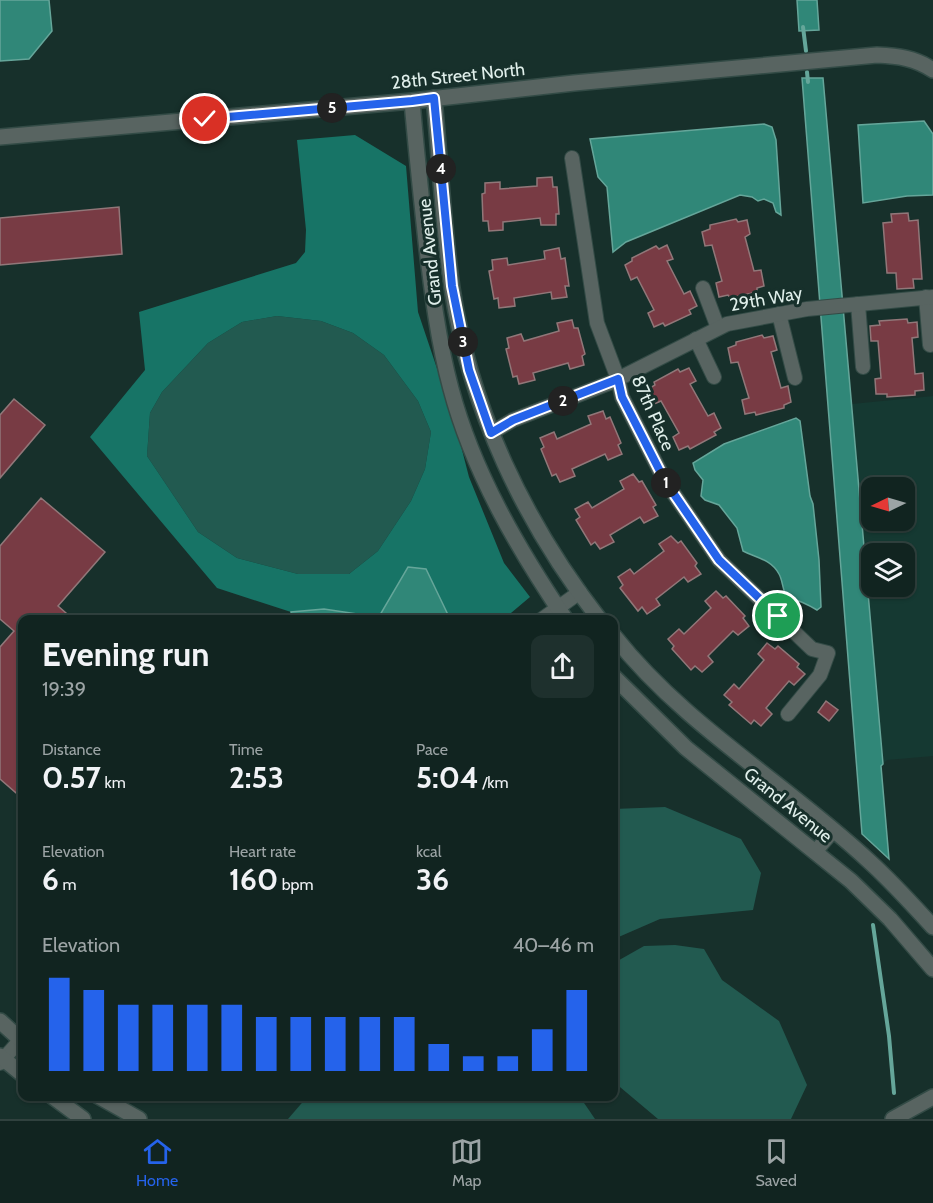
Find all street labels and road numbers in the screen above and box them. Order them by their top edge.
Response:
street label: 28th Street North [390,58,526,94]
street label: Grand Avenue [413,197,447,307]
street label: 29th Way [728,282,804,316]
street label: 87th Place [627,372,679,454]
street label: Grand Avenue [739,763,837,847]

